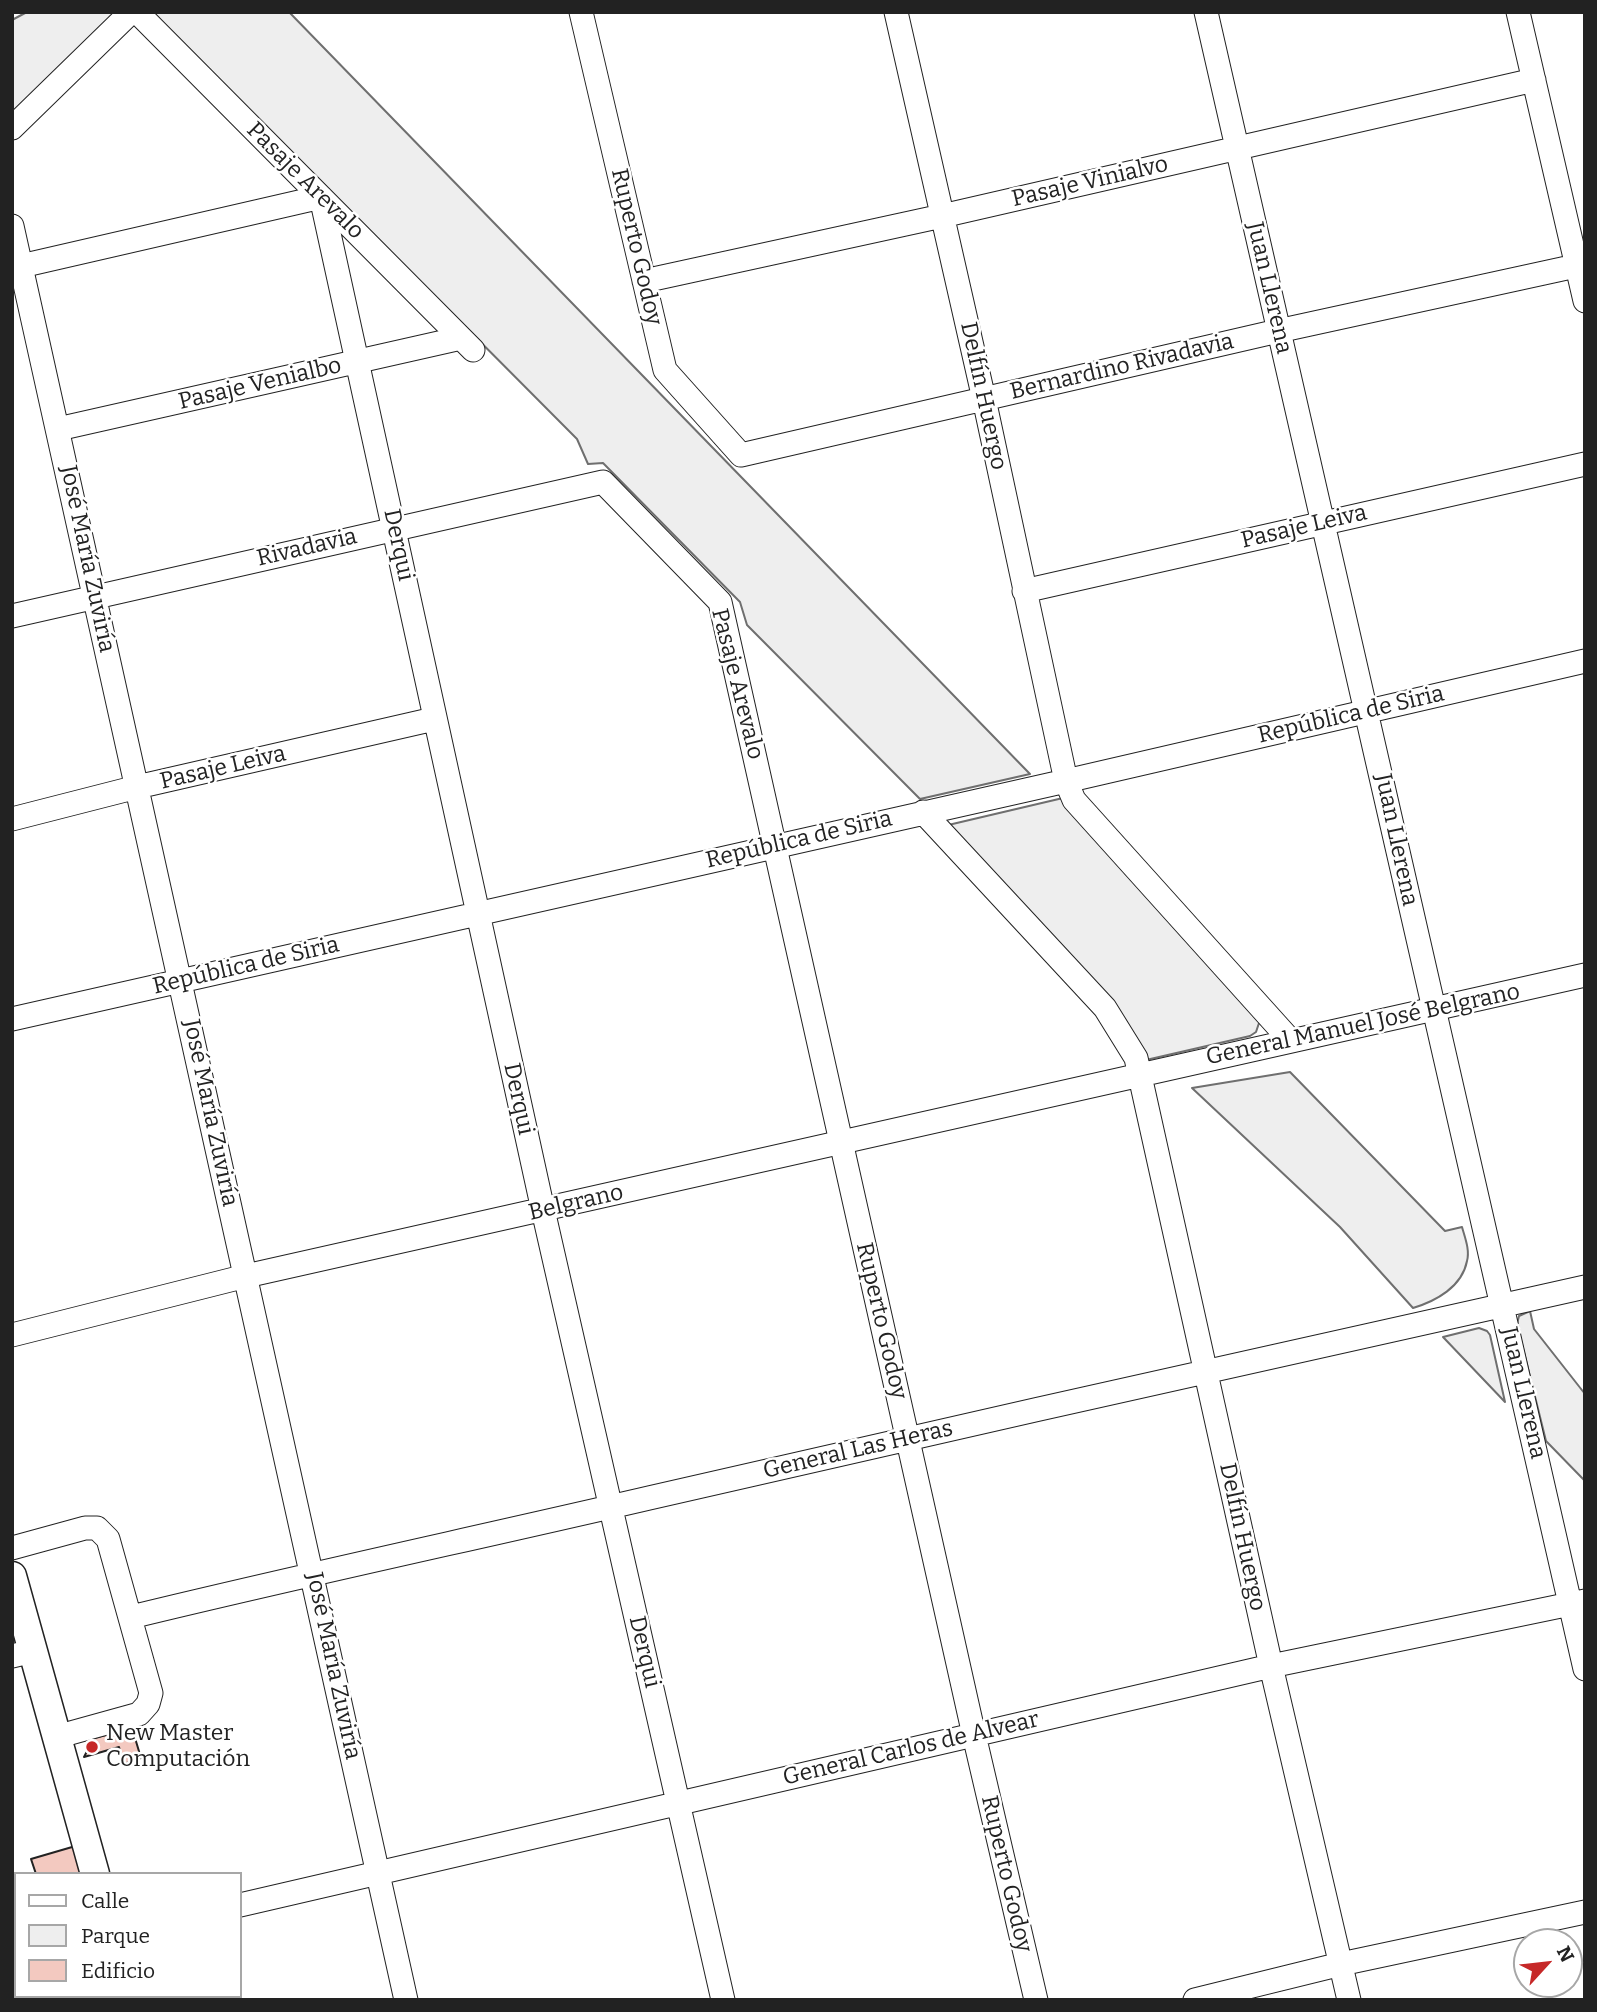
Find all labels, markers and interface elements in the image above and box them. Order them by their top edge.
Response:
street label: Pasaje Arevalo [241,117,369,245]
street label: Pasaje Vinialvo [1009,151,1171,213]
street label: Ruperto Godoy [605,166,667,328]
street label: Juan Llerena [1240,219,1298,357]
street label: Delfín Huergo [954,319,1012,473]
street label: Bernardino Rivadavia [1008,328,1236,406]
street label: Pasaje Venialbo [176,352,344,416]
street label: José María Zuviría [54,463,120,655]
street label: Pasaje Leiva [1238,499,1370,555]
street label: Derqui [377,506,419,584]
street label: Rivadavia [254,523,360,573]
street label: Pasaje Arevalo [705,606,769,762]
street label: República de Siria [1255,680,1447,750]
street label: Pasaje Leiva [157,740,289,796]
street label: Juan Llerena [1369,771,1423,909]
street label: República de Siria [703,805,895,875]
street label: República de Siria [150,931,342,1001]
street label: General Manuel José Belgrano [1204,978,1522,1072]
street label: José María Zuviría [177,1017,243,1209]
street label: Derqui [497,1060,539,1138]
street label: Belgrano [526,1179,626,1227]
street label: Ruperto Godoy [850,1240,912,1402]
street label: Juan Llerena [1494,1324,1552,1462]
street label: General Las Heras [760,1415,956,1485]
street label: Delfín Huergo [1213,1460,1271,1614]
street label: José María Zuviría [300,1570,366,1762]
street label: Derqui [622,1613,666,1691]
street label: General Carlos de Alvear [780,1706,1042,1792]
place label: New Master Computación [106,1720,250,1774]
marker: New Master Computación [84,1739,100,1755]
street label: Ruperto Godoy [975,1793,1037,1955]
legend [14,1872,242,1998]
text: Calle [81,1888,129,1914]
text: Parque [81,1923,150,1949]
north arrow [1513,1928,1583,1998]
text: N [1552,1942,1579,1966]
text: Edificio [81,1958,155,1984]

